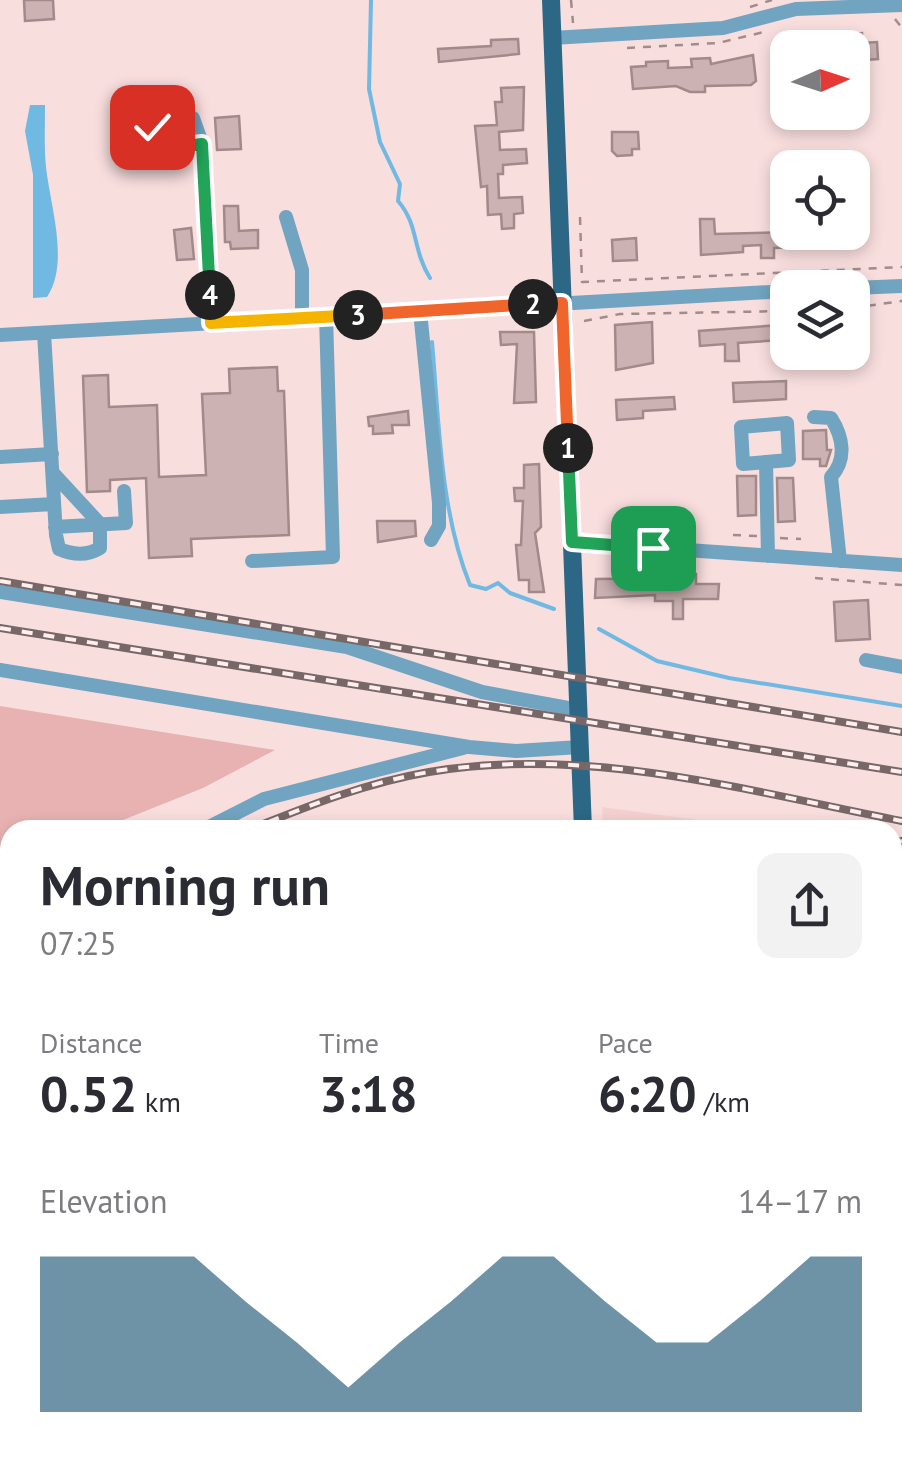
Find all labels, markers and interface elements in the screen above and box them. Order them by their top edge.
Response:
north arrow [770,30,870,130]
map controls [770,30,870,370]
pin [110,85,195,170]
icon: check [125,100,180,155]
button: locate [770,150,870,250]
pin: 4 [185,270,235,320]
button: layers [770,270,870,370]
text: 4 [202,276,218,313]
pin: 2 [508,279,558,329]
text: 2 [525,285,541,322]
pin: 3 [333,290,383,340]
text: 3 [350,296,366,333]
pin: 1 [543,423,593,473]
text: 1 [560,429,576,466]
pin [611,506,696,591]
icon: arrive [626,521,681,576]
text: Morning run [40,849,330,920]
button: share [757,853,862,958]
text: 07:25 [40,922,117,964]
text: Distance [40,1024,143,1061]
text: Time [319,1024,379,1061]
text: Pace [598,1024,653,1061]
text: 0.52 [40,1061,137,1126]
text: 3:18 [319,1061,418,1126]
text: 6:20 [598,1061,697,1126]
text: km [137,1083,181,1120]
text: /km [697,1083,750,1120]
text: Elevation [40,1180,167,1222]
text: 14–17 m [738,1180,862,1222]

